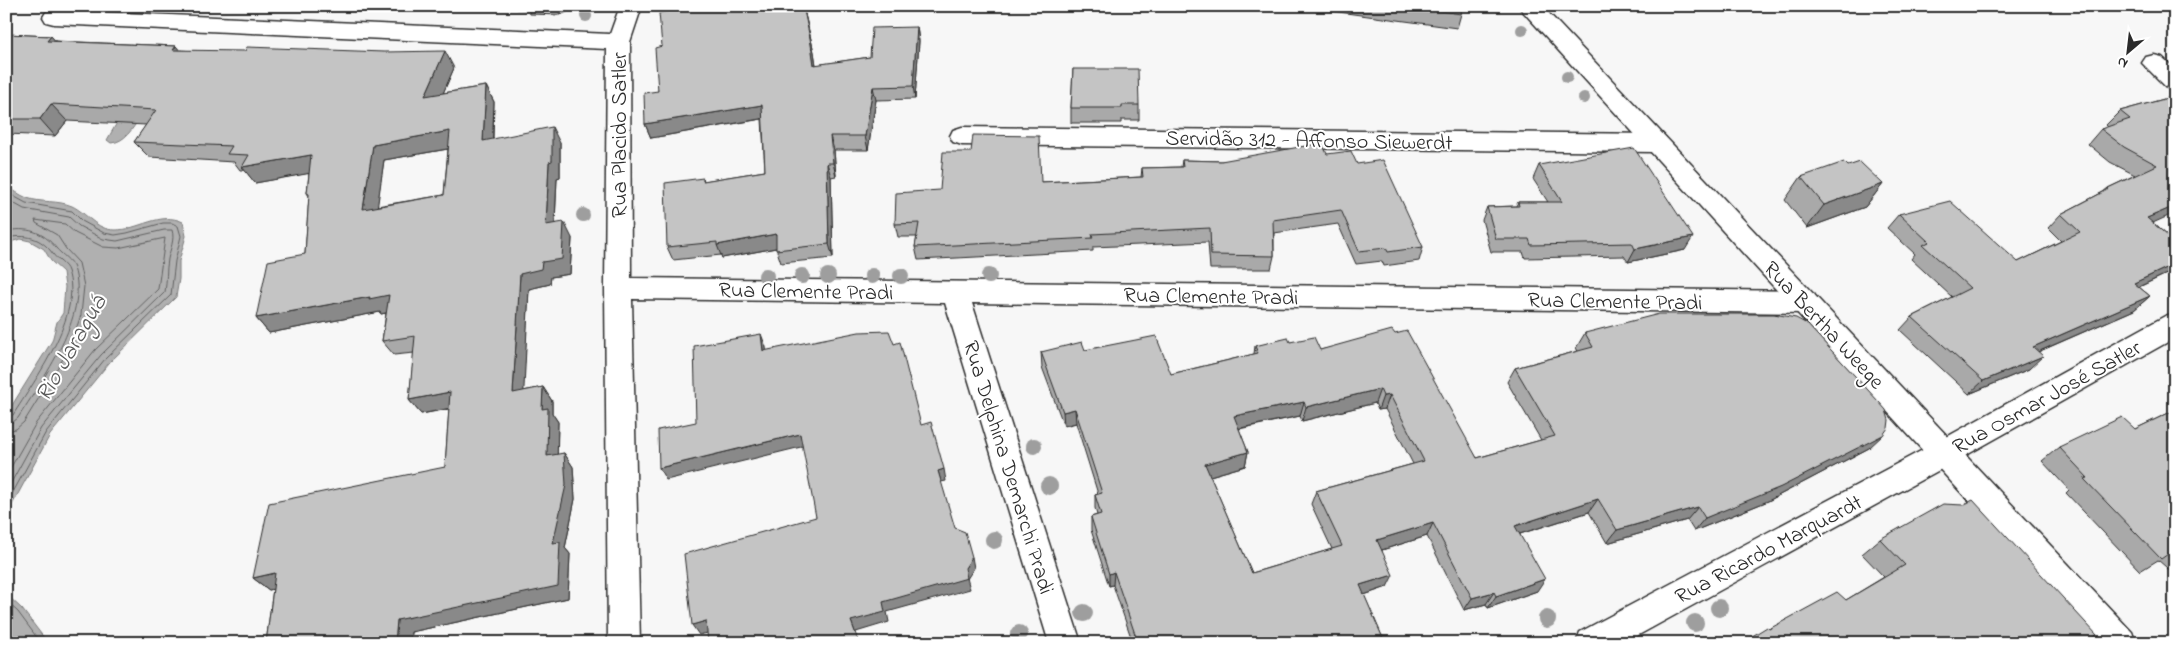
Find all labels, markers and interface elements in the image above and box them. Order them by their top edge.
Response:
north arrow [2104,28,2154,78]
text: N [2113,51,2132,74]
street label: Rua Placido Satler [605,52,637,218]
street label: Servidão 312 - Affonso Siewerdt [1165,123,1453,161]
street label: Rua Bertha Weege [1754,255,1891,398]
street label: Rua Clemente Pradi [718,275,894,311]
street label: Rua Clemente Pradi [1123,280,1299,316]
street label: Rua Clemente Pradi [1527,285,1703,321]
water label: Rio Jaraguá [28,288,118,409]
street label: Rua Osmar José Satler [1947,333,2148,464]
street label: Rua Delphina Demarchi Pradi [953,337,1061,599]
street label: Rua Ricardo Marquardt [1670,487,1869,614]

